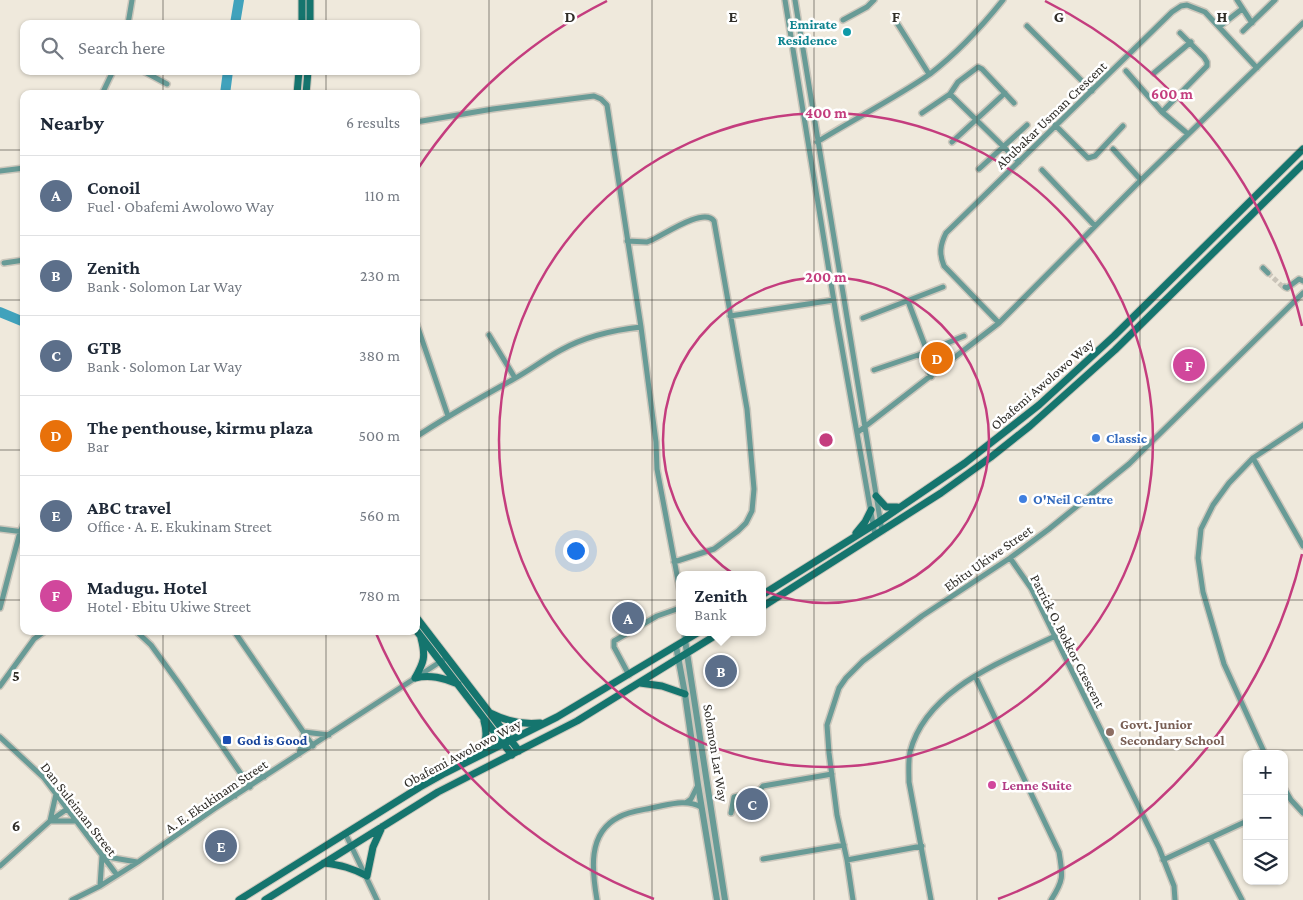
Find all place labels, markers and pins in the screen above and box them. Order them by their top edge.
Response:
place label: Emirate Residence [778,16,837,48]
marker: Emirate Residence [841,26,853,38]
pin: D [921,339,953,377]
pin: F [1173,346,1205,384]
place label: Classic [1106,430,1148,446]
centre of rings [817,431,835,449]
marker: Classic [1090,432,1102,444]
place label: O'Neil Centre [1033,491,1114,507]
marker: O'Neil Centre [1017,493,1029,505]
pin: A [612,599,644,637]
pin: B [705,652,737,690]
place label: Govt. Junior Secondary School [1120,716,1225,748]
marker: Govt. Junior Secondary School [1104,726,1116,738]
place label: God is Good [237,732,308,748]
marker: God is Good [221,734,233,746]
place label: Lenne Suite [1002,777,1072,793]
marker: Lenne Suite [986,779,998,791]
pin: C [736,785,768,823]
pin: E [205,827,237,865]

